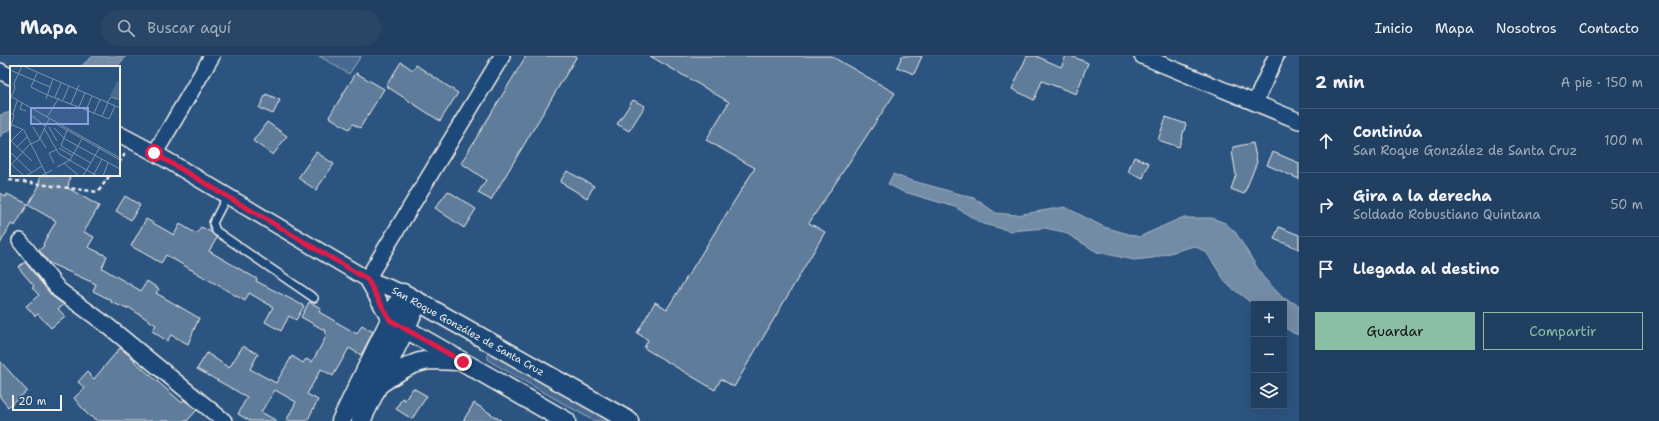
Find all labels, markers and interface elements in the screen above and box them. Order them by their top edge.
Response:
search box [101,10,381,46]
text: Mapa [20,15,77,40]
icon: search [115,17,137,39]
text: Buscar aquí [147,18,231,38]
text: Inicio [1375,19,1413,37]
text: Mapa [1435,19,1474,37]
text: Nosotros [1496,19,1557,37]
text: Contacto [1579,19,1639,37]
inset map [10,66,120,176]
text: 2 min [1315,71,1365,93]
text: A pie · 150 m [1561,74,1643,91]
text: Continúa [1353,122,1422,142]
icon: ahead [1315,130,1337,152]
text: 100 m [1604,132,1643,149]
text: San Roque González de Santa Cruz [1353,142,1577,159]
route start [145,144,163,162]
text: Gira a la derecha [1353,186,1492,206]
icon: right [1315,194,1337,216]
text: 50 m [1610,196,1643,213]
text: Soldado Robustiano Quintana [1353,206,1541,223]
icon: arrive [1315,258,1337,280]
text: Llegada al destino [1353,259,1500,279]
street label: San Roque González de Santa Cruz [389,284,547,378]
map controls [1251,301,1287,409]
button: + [1251,301,1287,337]
button: Guardar [1315,312,1475,350]
button: Compartir [1483,312,1643,350]
button: − [1251,337,1287,373]
route end [454,353,472,371]
button: layers [1251,373,1287,409]
scale bar [12,393,62,412]
text: 20 m [18,394,46,409]

